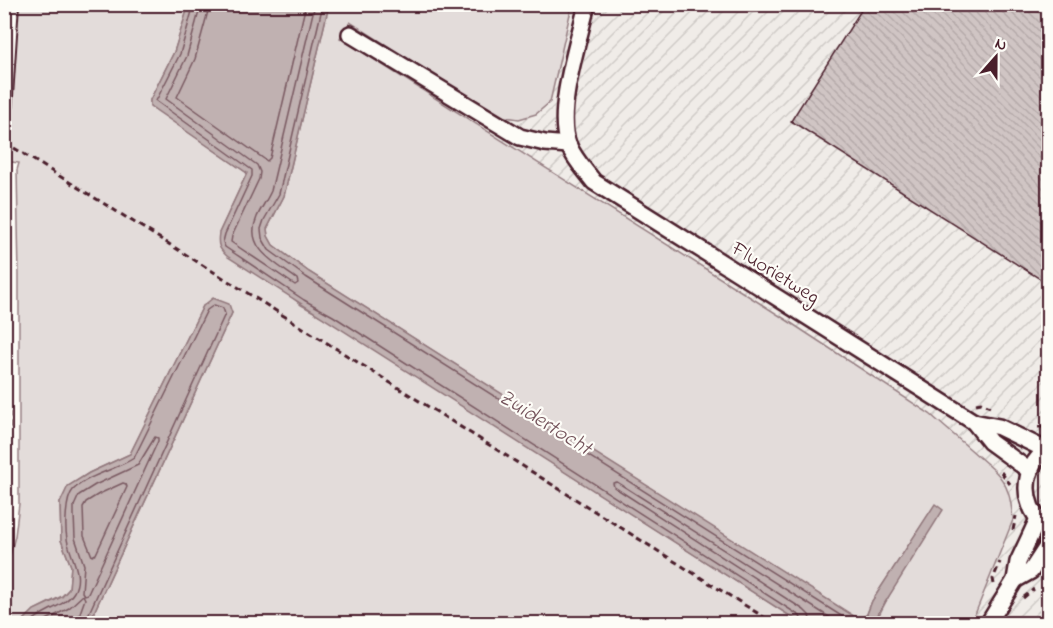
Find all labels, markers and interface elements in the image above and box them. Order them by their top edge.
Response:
north arrow [966,27,1026,87]
text: N [991,32,1010,58]
street label: Fluorietweg [723,234,825,314]
water label: Zuidertocht [492,382,599,466]

